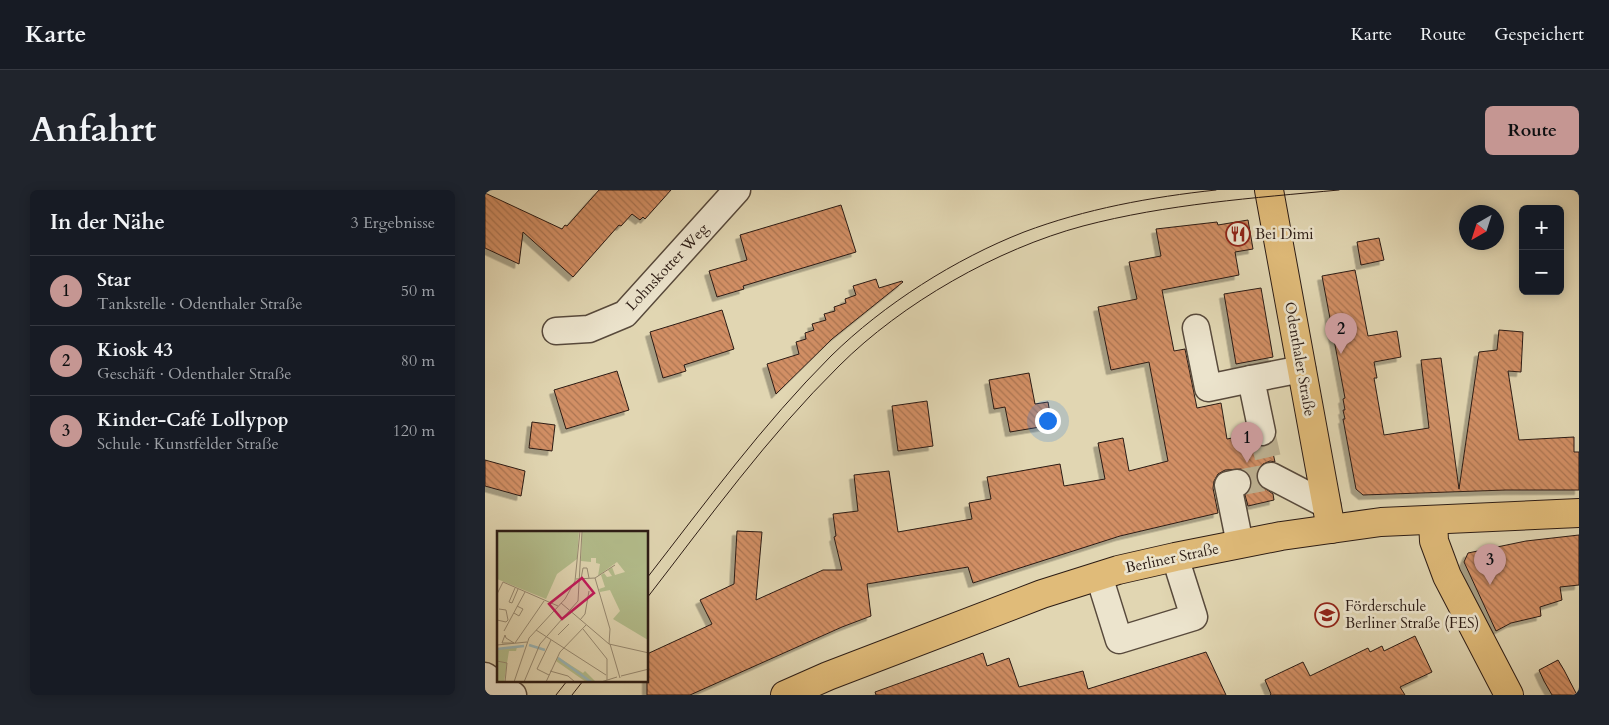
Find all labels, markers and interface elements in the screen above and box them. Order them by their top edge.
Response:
text: Karte [25,18,86,51]
text: Karte [1351,22,1392,47]
text: Route [1420,22,1466,47]
text: Gespeichert [1494,22,1584,47]
text: Anfahrt [30,106,156,154]
button: Route [1485,106,1579,155]
north arrow [1459,205,1504,250]
map controls [1519,205,1564,295]
button: + [1519,205,1564,250]
text: In der Nähe [50,208,165,237]
text: 3 Ergebnisse [350,212,435,234]
street label: Lohnskotter Weg [621,219,713,315]
restaurant icon: Bei Dimi [1225,221,1251,247]
place label: Bei Dimi [1255,224,1314,244]
button: − [1519,250,1564,295]
text: Star [97,267,131,293]
text: 1 [62,280,70,302]
text: 50 m [401,280,435,302]
text: Tankstelle · Odenthaler Straße [97,293,303,315]
street label: Odenthaler Straße [1280,300,1320,418]
pin: 2 [1325,313,1357,354]
text: Kiosk 43 [97,337,173,363]
text: 2 [62,350,70,372]
text: 80 m [401,350,435,372]
text: Geschäft · Odenthaler Straße [97,363,292,385]
text: Kinder-Café Lollypop [97,407,289,433]
your location [1035,408,1061,434]
text: 3 [62,420,70,442]
text: 120 m [393,420,435,442]
pin: 1 [1231,422,1263,463]
text: Schule · Kunstfelder Straße [97,433,279,455]
inset map [497,531,649,682]
street label: Berliner Straße [1123,538,1221,578]
pin: 3 [1474,544,1506,585]
place label: Förderschule Berliner Straße (FES) [1345,596,1479,633]
school or university icon: Förderschule Berliner Straße (FES) [1314,602,1340,628]

